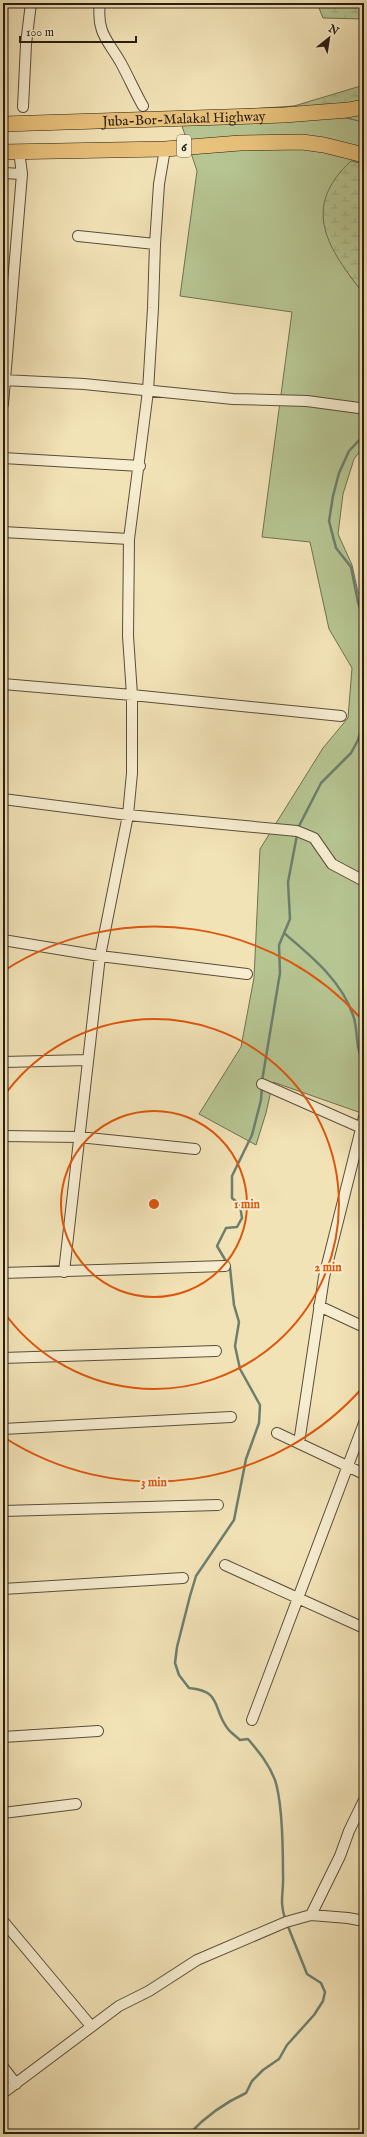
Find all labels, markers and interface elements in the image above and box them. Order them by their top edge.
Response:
scale bar [20,18,136,44]
north arrow [309,18,349,58]
text: N [325,21,342,39]
text: 100 m [26,25,54,40]
street label: Juba-Bor-Malakal Highway [100,108,266,131]
road number: 6 [177,135,191,157]
centre of rings [147,1197,161,1211]
text: 1 min [234,1197,261,1212]
text: 2 min [314,1260,342,1275]
text: 3 min [141,1475,168,1490]

